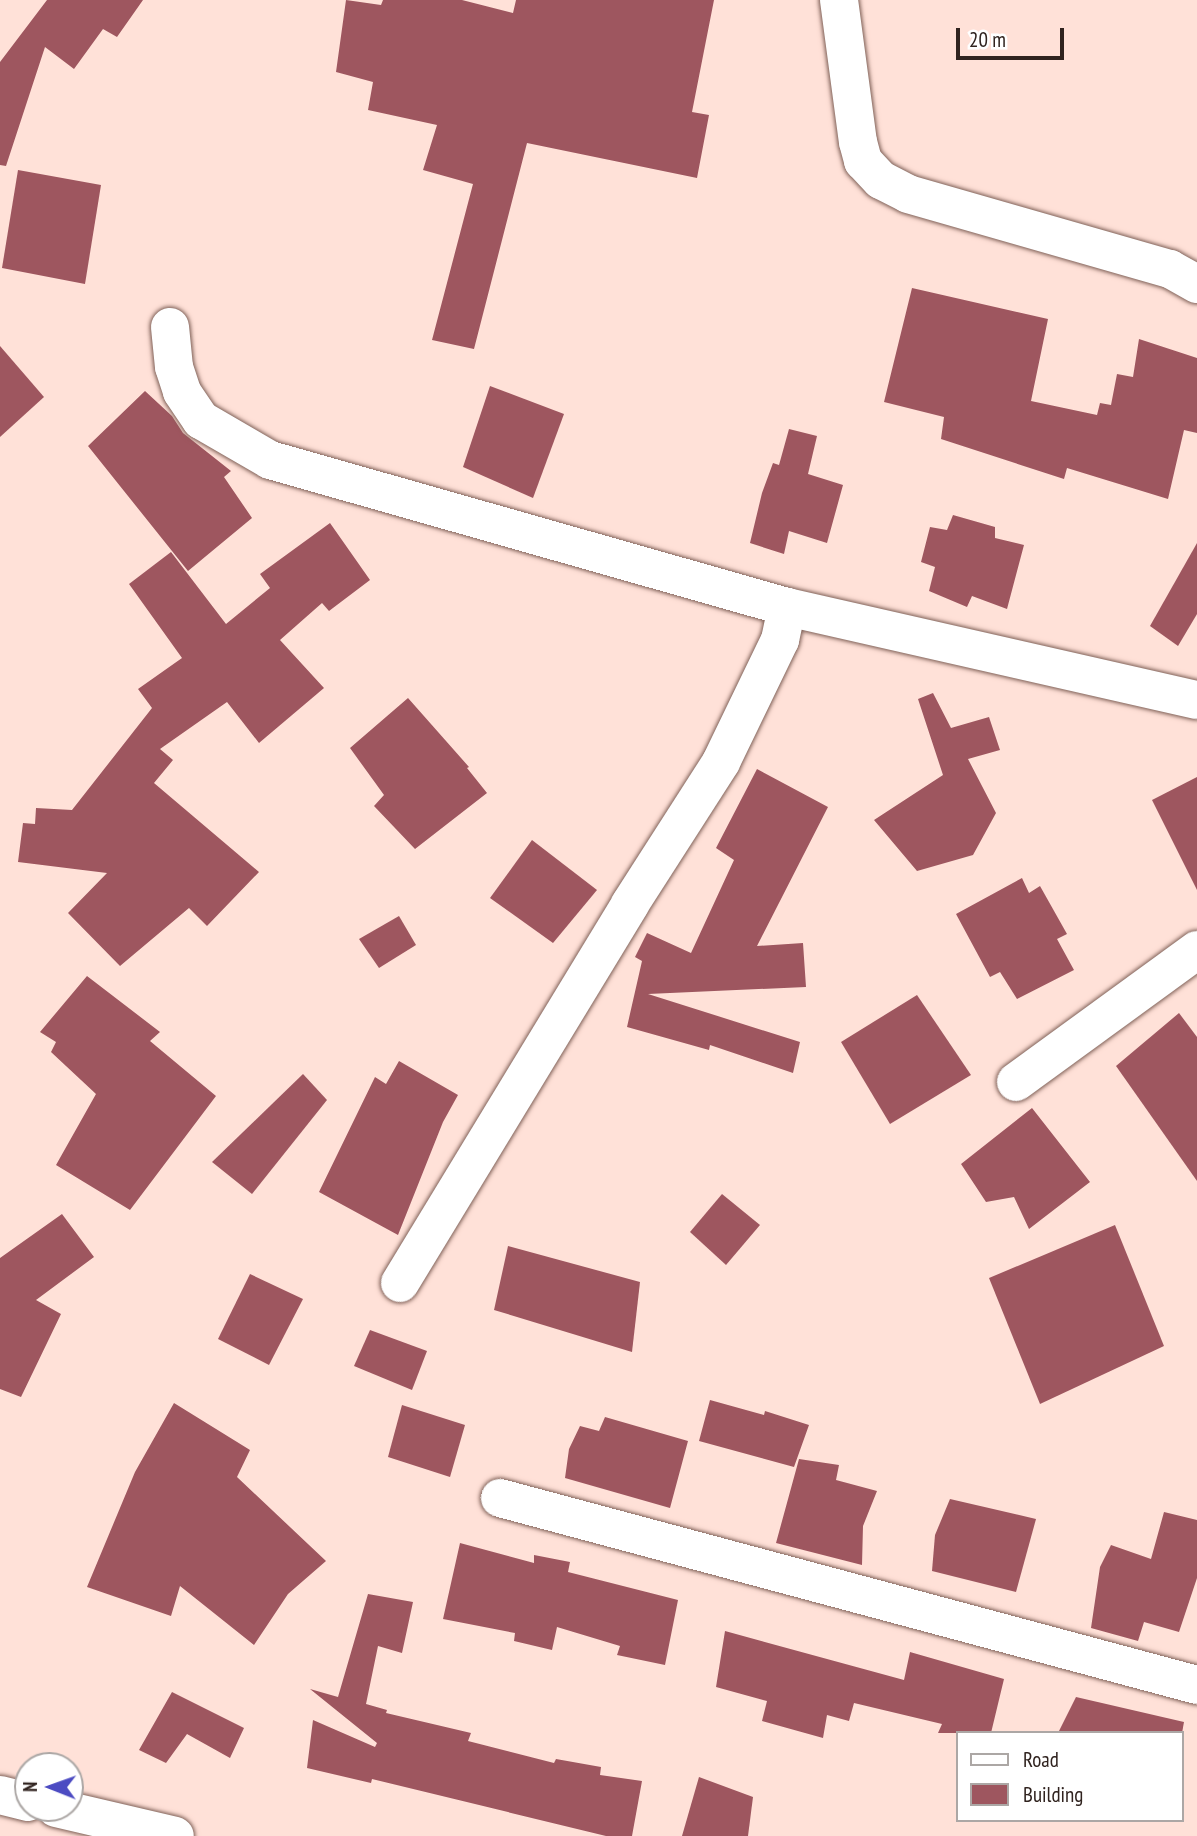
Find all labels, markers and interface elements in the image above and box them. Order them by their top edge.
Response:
scale bar [959,14,1068,58]
text: 20 m [969,26,1006,53]
legend [956,1731,1183,1822]
text: Road [1023,1746,1059,1773]
north arrow [14,1752,84,1822]
text: N [18,1781,42,1792]
text: Building [1023,1781,1083,1808]

